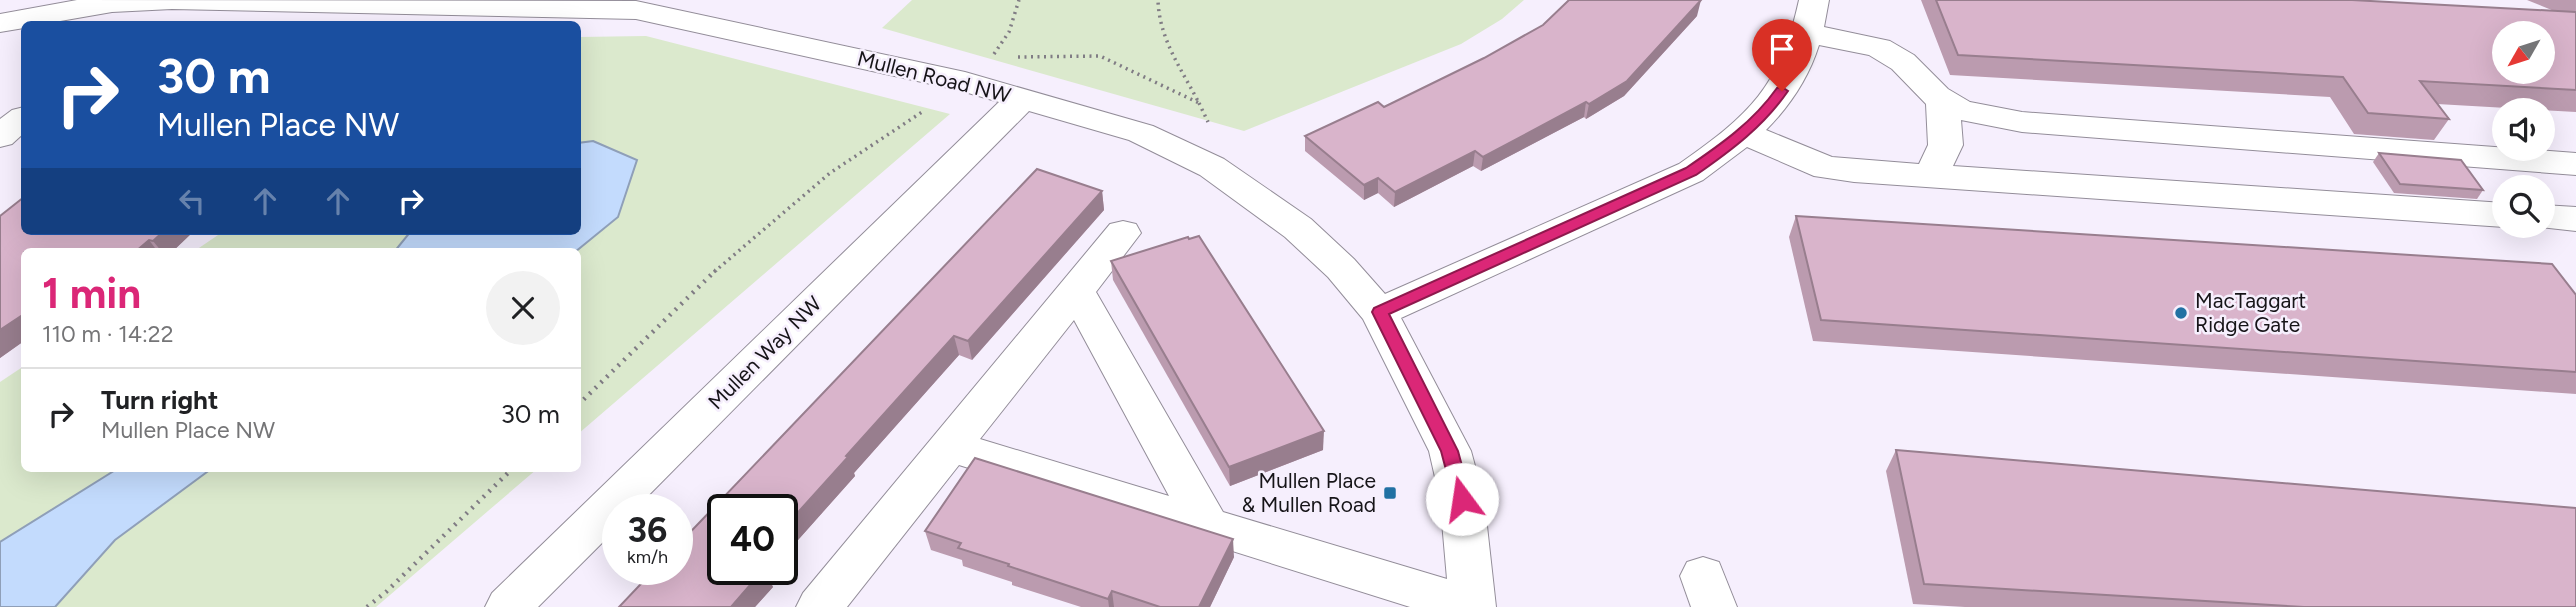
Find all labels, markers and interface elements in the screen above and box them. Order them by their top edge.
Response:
pin [1752,19,1812,91]
north arrow [2492,21,2555,84]
map controls [2492,21,2555,238]
icon: arrive [1763,30,1801,68]
street label: Mullen Road NW [855,45,1013,108]
text: 30 m [157,46,270,105]
icon: right [42,49,133,140]
button: sound [2492,98,2555,161]
text: Mullen Place NW [157,106,399,144]
button: search [2492,175,2555,238]
icon: left [173,182,211,220]
icon: ahead [246,182,284,220]
icon: ahead [319,182,357,220]
icon: right [392,182,430,220]
text: 1 min [42,268,141,319]
button: close [486,271,560,345]
place label: MacTaggart Ridge Gate [2195,288,2306,337]
street label: Mullen Way NW [703,291,826,414]
marker: MacTaggart Ridge Gate [2173,305,2189,321]
text: 110 m · 14:22 [42,320,174,348]
text: Turn right [101,384,218,416]
icon: right [42,395,80,433]
text: 30 m [501,398,560,430]
text: Mullen Place NW [101,416,275,444]
position arrow [1425,462,1499,536]
place label: Mullen Place & Mullen Road [1242,468,1376,517]
marker: Mullen Place & Mullen Road [1382,485,1398,501]
speed limit sign: 40 [707,494,798,585]
text: 36 [628,509,667,551]
text: km/h [627,546,668,568]

